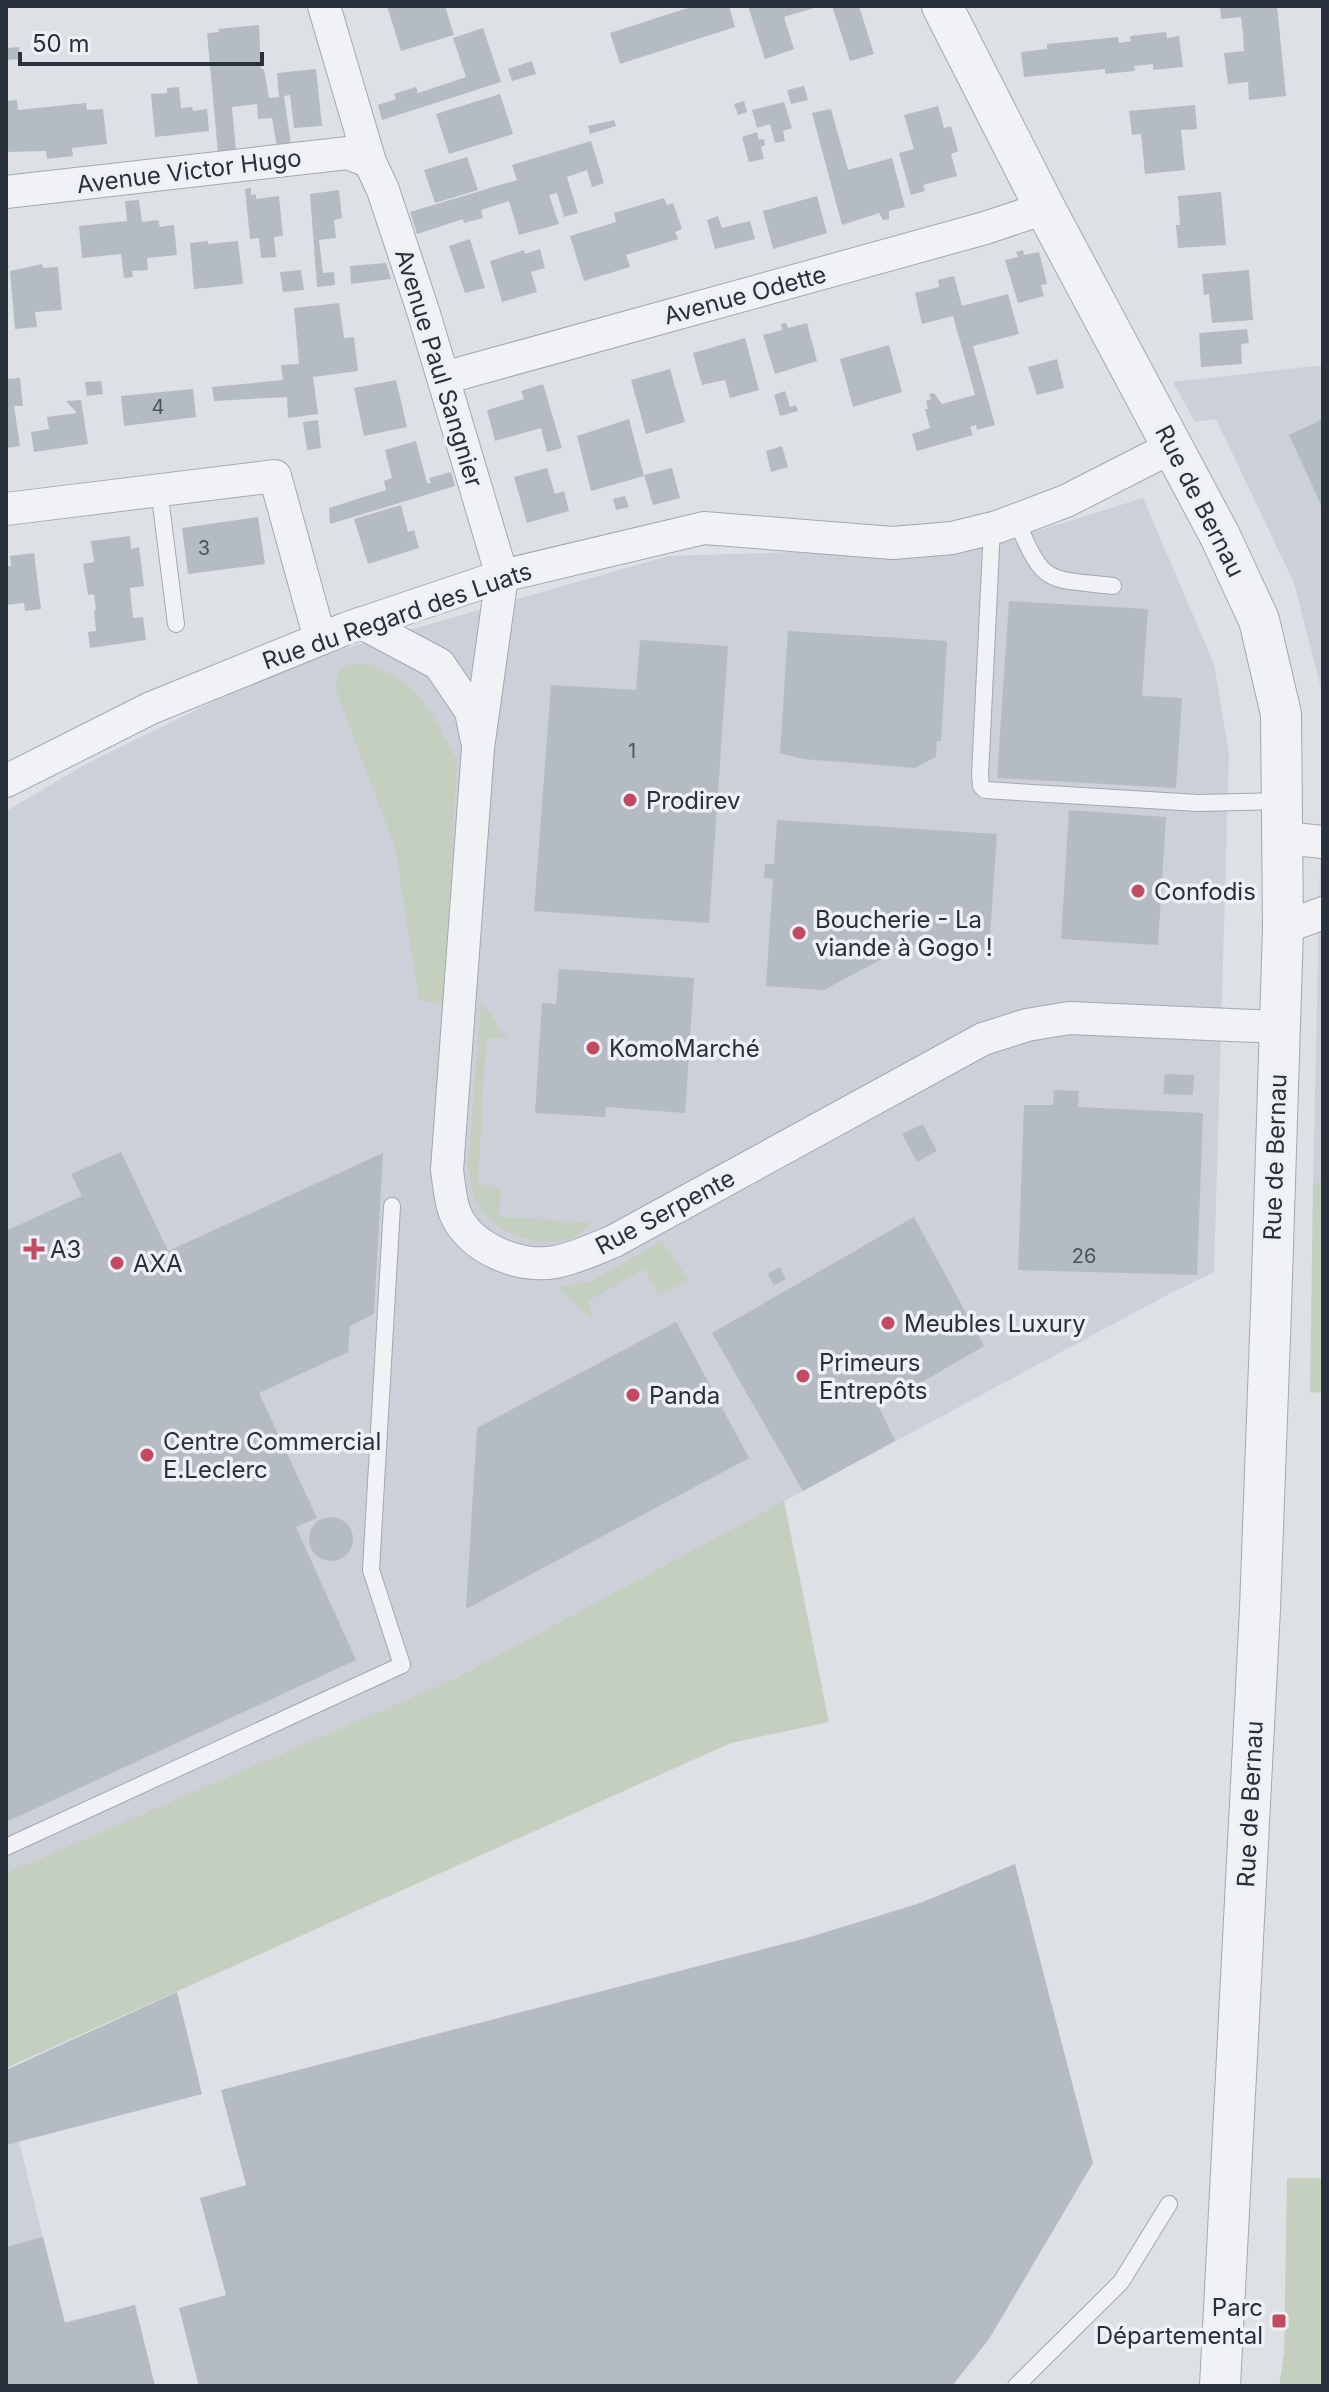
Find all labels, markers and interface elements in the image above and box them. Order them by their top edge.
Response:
scale bar [20,16,262,66]
text: 50 m [32,29,90,58]
street label: Avenue Victor Hugo [75,143,303,199]
street label: Avenue Paul Sangnier [389,245,489,491]
street label: Avenue Odette [661,259,829,331]
house number: 4 [152,395,164,419]
street label: Rue de Bernau [1149,420,1251,582]
house number: 3 [198,536,210,560]
street label: Rue du Regard des Luats [258,556,536,676]
house number: 1 [628,739,636,763]
place label: Prodirev [646,786,741,815]
marker: Prodirev [621,791,639,809]
place label: Confodis [1154,877,1256,906]
marker: Confodis [1129,882,1147,900]
place label: Boucherie - La viande à Gogo ! [815,905,993,962]
marker: Boucherie - La viande à Gogo ! [790,924,808,942]
place label: KomoMarché [609,1034,760,1063]
marker: KomoMarché [584,1039,602,1057]
street label: Rue de Bernau [1258,1073,1292,1241]
street label: Rue Serpente [590,1163,740,1261]
place label: A3 [50,1235,81,1264]
marker: A3 [25,1240,43,1258]
house number: 26 [1072,1244,1096,1268]
place label: AXA [133,1249,183,1278]
marker: AXA [108,1254,126,1272]
place label: Meubles Luxury [904,1309,1086,1338]
marker: Meubles Luxury [879,1314,897,1332]
place label: Primeurs Entrepôts [819,1348,927,1405]
marker: Primeurs Entrepôts [794,1367,812,1385]
place label: Panda [649,1381,720,1410]
marker: Panda [624,1386,642,1404]
place label: Centre Commercial E.Leclerc [163,1427,381,1484]
marker: Centre Commercial E.Leclerc [138,1446,156,1464]
street label: Rue de Bernau [1231,1720,1269,1888]
place label: Parc Départemental [1096,2293,1263,2350]
marker: Parc Départemental [1270,2312,1288,2330]

